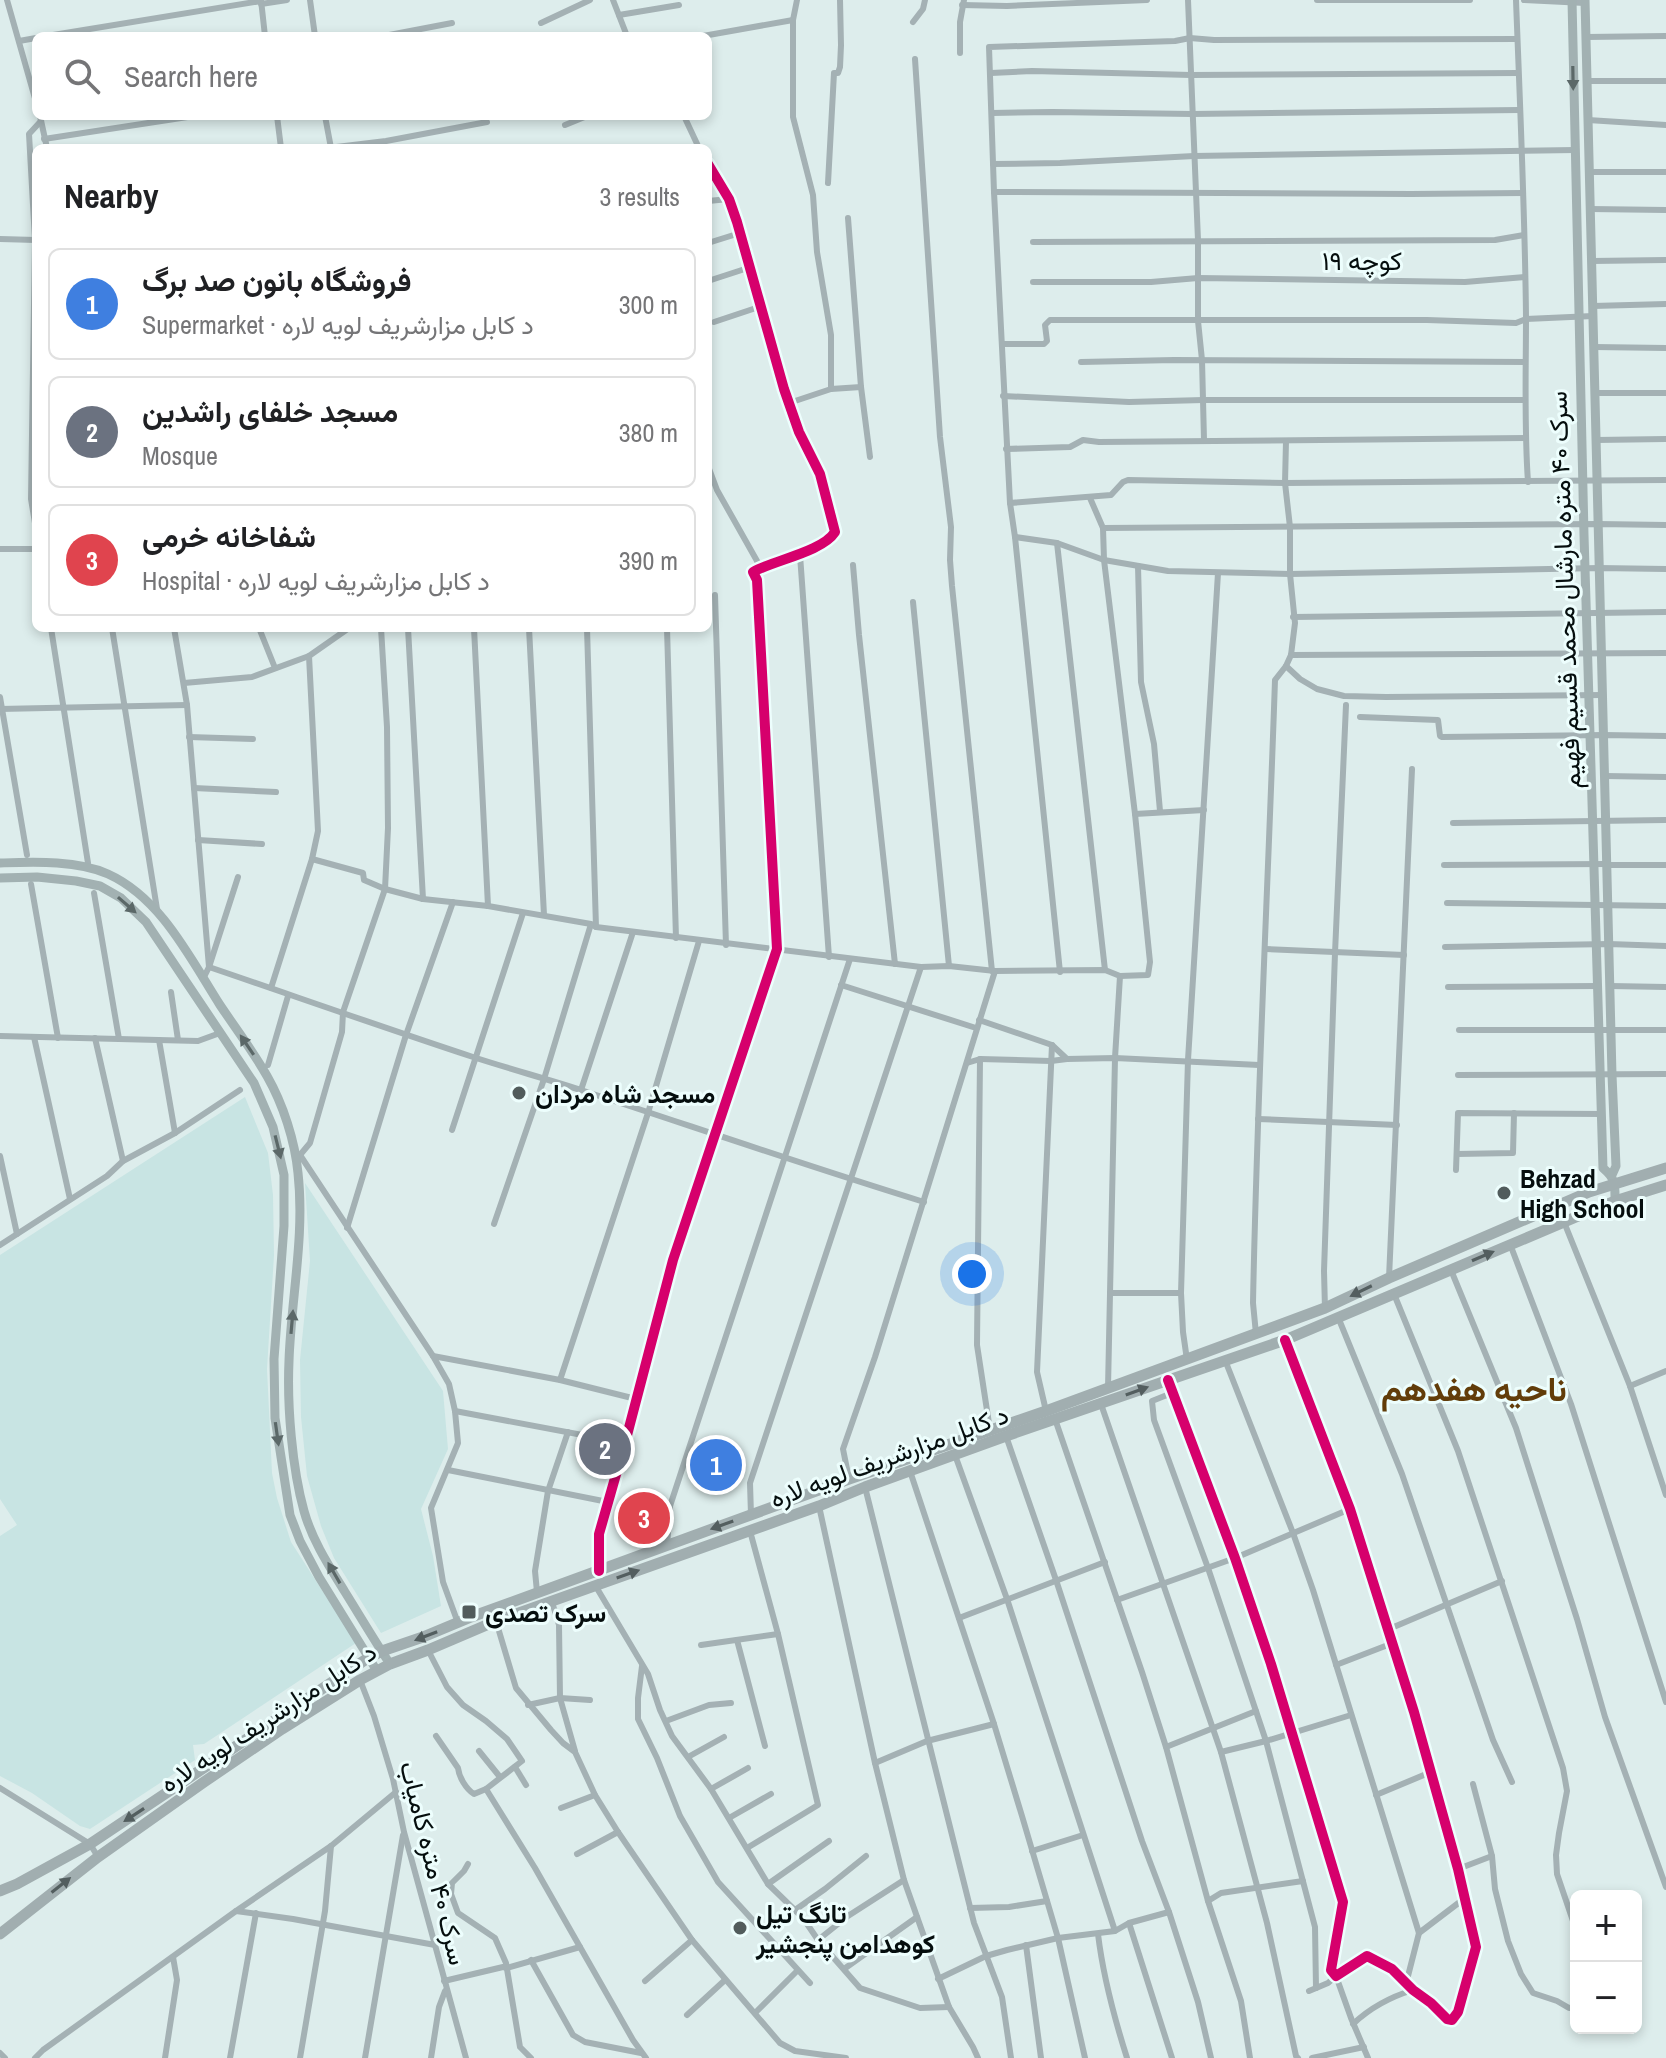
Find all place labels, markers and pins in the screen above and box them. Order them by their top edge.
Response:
place label: مسجد شاه مردان [535,1076,715,1111]
marker: مسجد شاه مردان [510,1084,528,1102]
place label: Behzad High School [1520,1161,1644,1226]
marker: Behzad High School [1495,1184,1513,1202]
pin: 2 [579,1419,631,1479]
pin: 1 [690,1435,742,1495]
pin: 3 [618,1488,670,1548]
place label: سرک تصدی [485,1595,606,1630]
marker: سرک تصدی [460,1603,478,1621]
place label: تانگ تیل کوهدامن پنجشیر [755,1896,935,1962]
marker: تانگ تیل کوهدامن پنجشیر [731,1919,749,1937]

